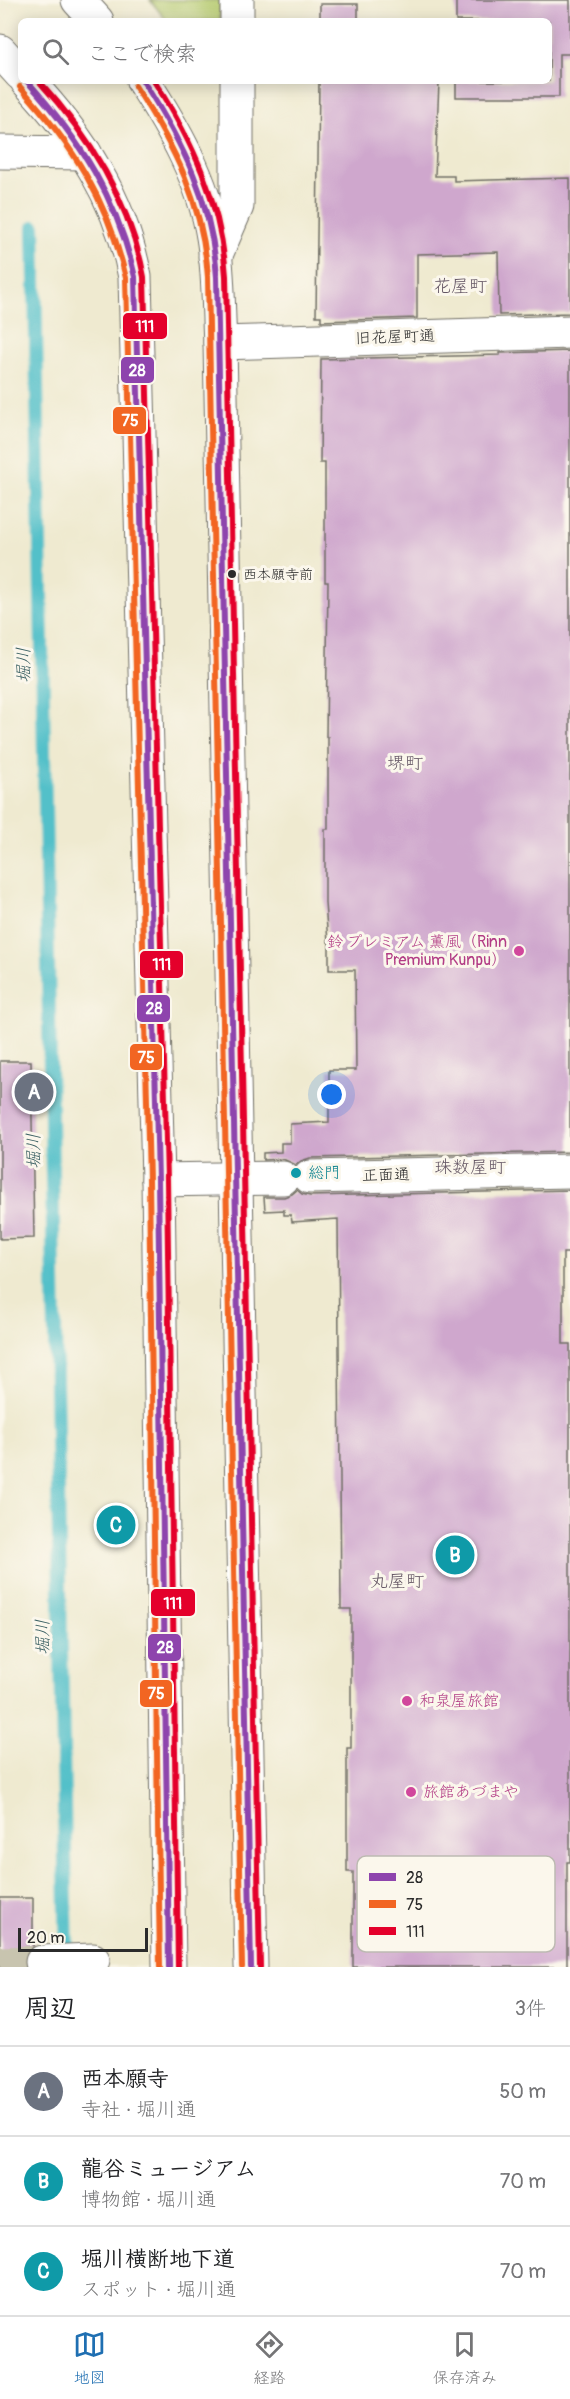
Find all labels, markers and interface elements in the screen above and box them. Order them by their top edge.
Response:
search box [18,18,552,84]
icon: search [39,35,72,68]
text: ここで検索 [87,40,197,68]
district label: 花屋町 [433,275,487,298]
line badge: 111 [122,312,168,340]
text: 111 [136,317,154,337]
street label: 旧花屋町通 [355,326,435,348]
line badge: 28 [120,356,155,384]
text: 28 [128,361,146,381]
line badge: 75 [112,406,147,435]
text: 75 [121,411,139,431]
place label: 西本願寺前 [243,566,313,583]
marker: 西本願寺前 [226,568,238,580]
water label: 堀川 [12,647,36,683]
district label: 堺町 [387,752,423,775]
place label: 鈴 プレミアム 薫風（Rinn Premium Kunpu） [327,932,507,970]
marker: 鈴 プレミアム 薫風（Rinn Premium Kunpu） [512,944,526,958]
line badge: 111 [139,950,184,979]
text: 111 [153,955,171,975]
line badge: 28 [136,994,171,1023]
text: 28 [145,999,163,1019]
line badge: 75 [129,1043,163,1071]
text: 75 [137,1048,155,1068]
pin: A [15,1070,54,1114]
your location [317,1080,346,1109]
water label: 堀川 [22,1133,46,1169]
district label: 珠数屋町 [434,1156,506,1179]
place label: 総門 [308,1163,340,1183]
street label: 正面通 [362,1165,410,1185]
marker: 総門 [289,1166,303,1180]
pin: C [96,1502,136,1547]
pin: B [436,1532,474,1578]
district label: 丸屋町 [370,1570,424,1593]
line badge: 111 [150,1588,196,1617]
text: 111 [164,1594,182,1614]
water label: 堀川 [31,1619,55,1655]
line badge: 28 [147,1633,182,1662]
text: 28 [156,1638,174,1658]
line badge: 75 [139,1679,173,1708]
text: 75 [147,1684,165,1704]
place label: 和泉屋旅館 [419,1691,499,1711]
marker: 和泉屋旅館 [400,1694,414,1708]
place label: 旅館あづまや [423,1782,519,1802]
marker: 旅館あづまや [404,1785,418,1799]
legend [357,1856,555,1952]
text: 28 [406,1868,423,1888]
text: 75 [406,1895,423,1915]
text: 111 [406,1922,425,1942]
scale bar [18,1925,148,1952]
text: 20 m [27,1928,65,1948]
text: 周辺 [24,1993,76,2025]
text: 3件 [515,1996,546,2021]
text: 西本願寺 [81,2065,169,2093]
text: A [37,2079,50,2104]
text: 50 m [499,2079,546,2104]
text: 寺社 · 堀川通 [81,2097,196,2122]
text: 龍谷ミュージアム [81,2155,257,2183]
text: B [38,2169,49,2194]
text: 70 m [500,2169,546,2194]
text: 博物館 · 堀川通 [81,2187,216,2212]
text: 堀川横断地下道 [81,2245,235,2273]
text: C [37,2259,50,2284]
text: 70 m [500,2259,546,2284]
text: スポット · 堀川通 [81,2277,236,2302]
tab: 地図 [73,2328,106,2388]
tab: 経路 [253,2328,286,2388]
tab: 保存済み [433,2328,497,2388]

